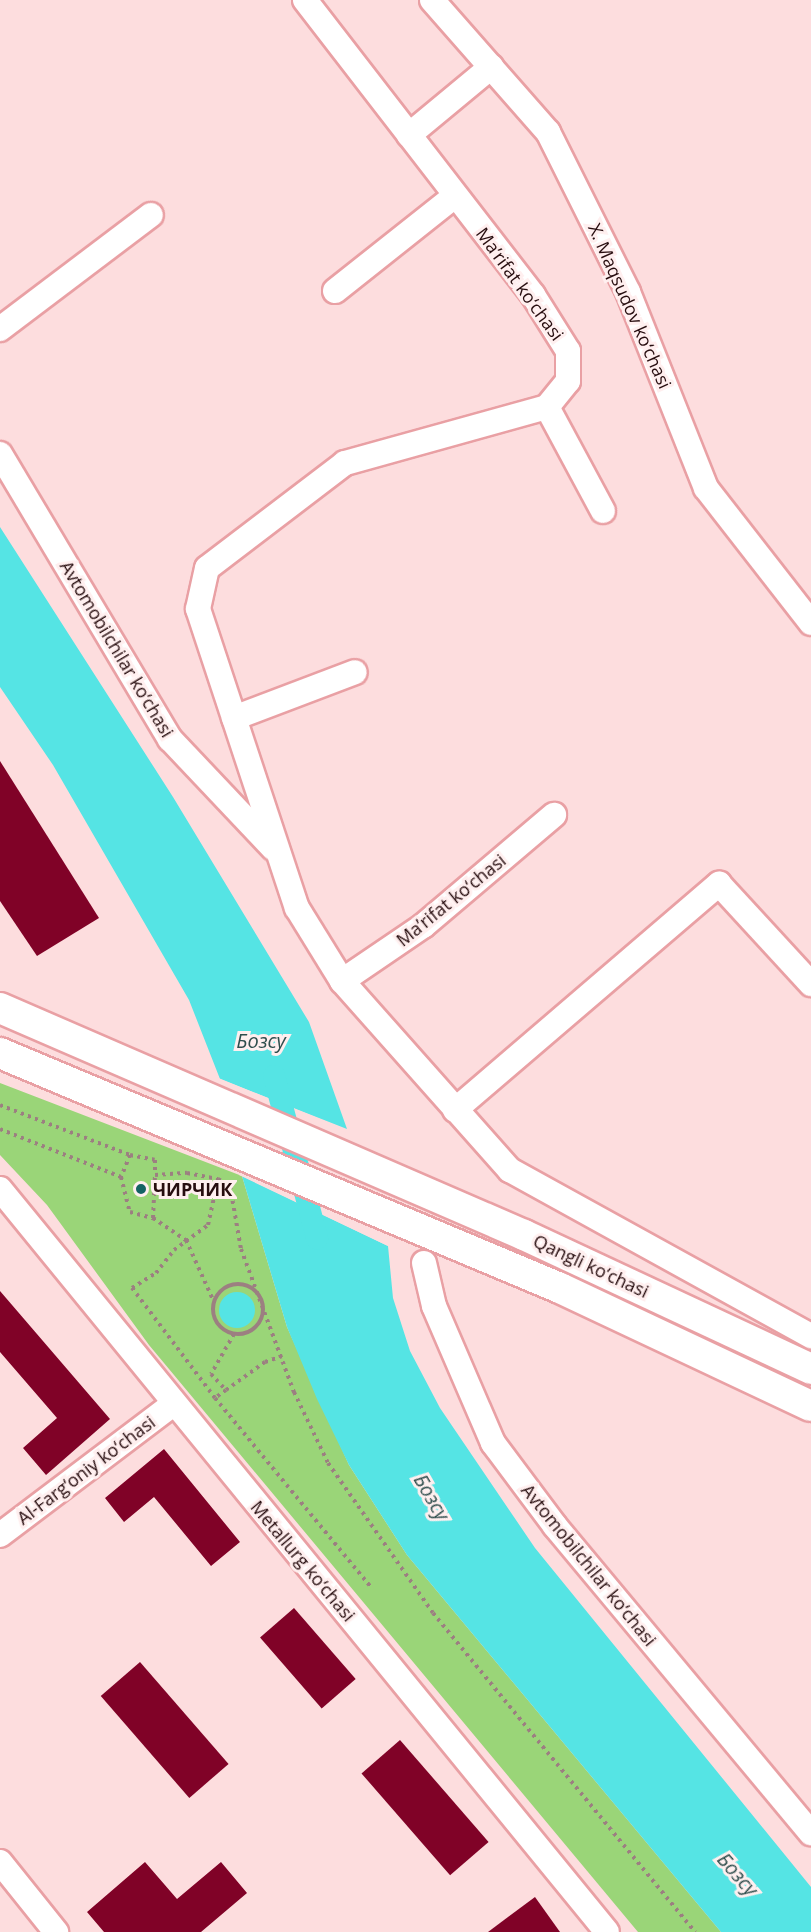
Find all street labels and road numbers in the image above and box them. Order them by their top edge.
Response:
street label: X. Maqsudov ko‘chasi [584,220,676,392]
street label: Maʼrifat ko‘chasi [472,223,568,345]
street label: Avtomobilchilar ko‘chasi [56,557,178,741]
street label: Maʼrifat ko‘chasi [392,849,510,951]
street label: Qangli ko‘chasi [530,1230,652,1302]
street label: Al-Farg‘oniy ko‘chasi [13,1411,159,1529]
street label: Avtomobilchilar ko‘chasi [517,1480,661,1650]
street label: Metallurg ko‘chasi [246,1496,360,1626]

